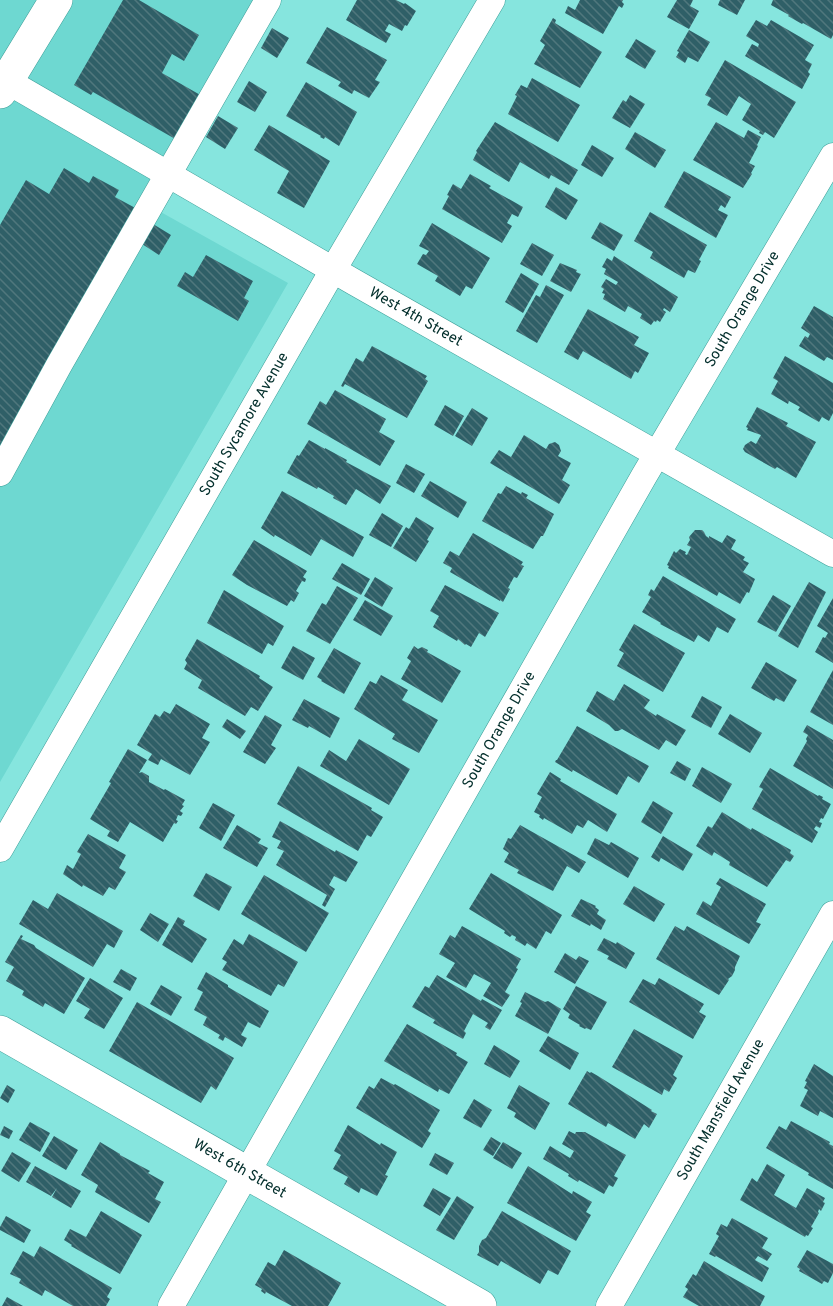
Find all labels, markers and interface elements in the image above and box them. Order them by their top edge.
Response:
street label: South Orange Drive [701,248,784,371]
street label: West 4th Street [366,283,466,351]
street label: South Sycamore Avenue [195,349,293,500]
street label: South Orange Drive [458,668,540,792]
street label: South Mansfield Avenue [673,1035,769,1184]
street label: West 6th Street [190,1135,290,1203]

